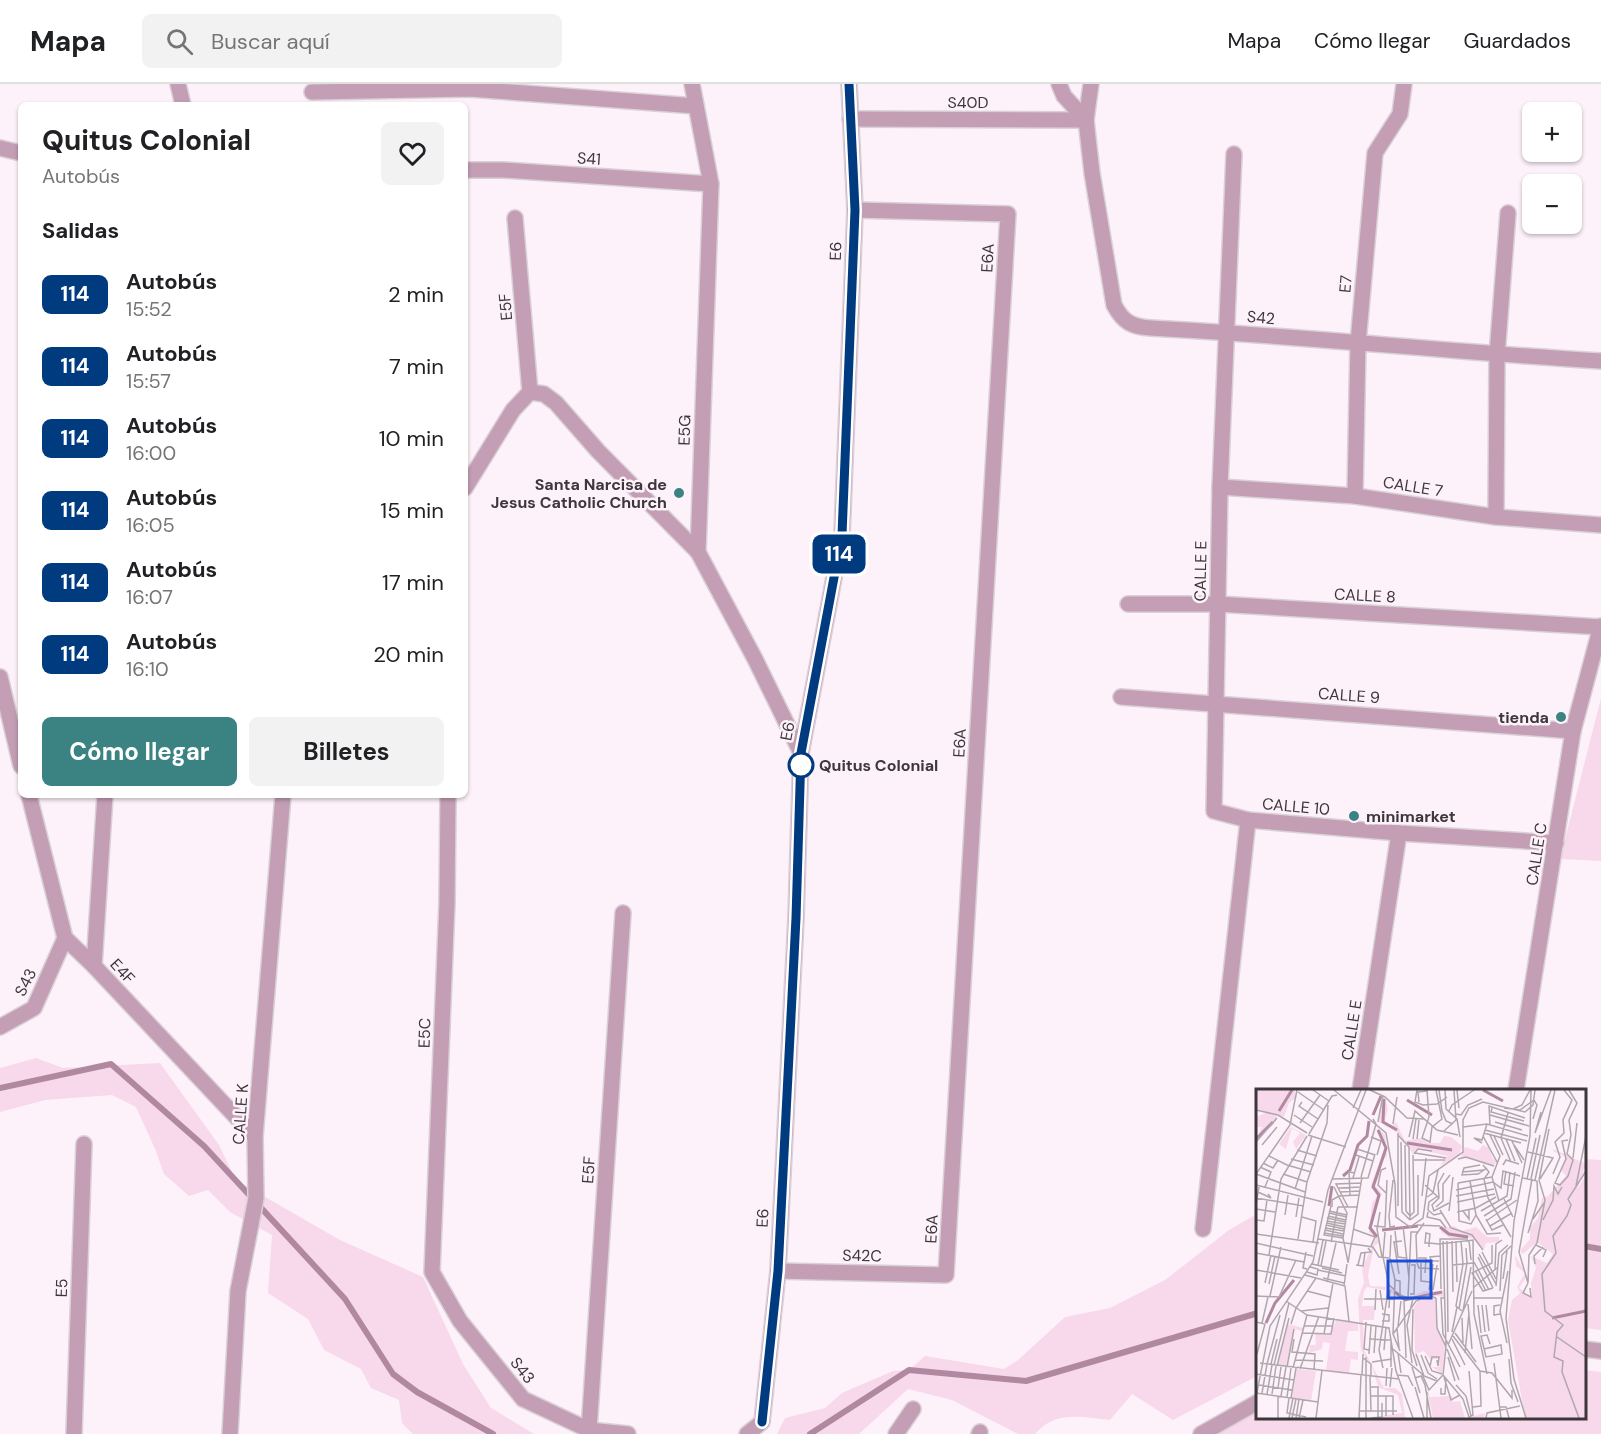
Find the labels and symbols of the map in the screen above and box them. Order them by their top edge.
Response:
street label: S40D [948,92,988,113]
street label: S41 [576,147,602,170]
street label: E6 [825,241,846,261]
street label: E6A [976,243,999,273]
street label: E7 [1334,274,1357,294]
street label: E5F [494,292,517,322]
street label: S42 [1246,306,1276,329]
street label: E5G [673,414,696,446]
street label: CALLE 7 [1381,471,1444,502]
place label: Santa Narcisa de Jesus Catholic Church [491,474,667,513]
marker: Santa Narcisa de Jesus Catholic Church [672,486,686,500]
line badge: 114 [804,534,874,574]
street label: CALLE E [1189,540,1212,602]
street label: CALLE 8 [1334,583,1396,608]
street label: CALLE 9 [1317,683,1381,708]
place label: tienda [1498,707,1549,728]
marker: tienda [1554,710,1568,724]
street label: E6 [775,720,800,742]
street label: E6A [948,728,971,758]
marker: Quitus Colonial [788,752,814,778]
place label: Quitus Colonial [819,755,938,776]
street label: CALLE 10 [1261,793,1331,820]
place label: minimarket [1366,806,1456,827]
marker: minimarket [1347,809,1361,823]
street label: CALLE C [1521,821,1552,887]
street label: E4F [106,954,140,989]
street label: S43 [10,965,41,1000]
street label: CALLE E [1336,998,1367,1062]
street label: E5C [413,1018,436,1049]
street label: CALLE K [228,1083,253,1145]
inset map [1256,1089,1586,1419]
street label: E5F [577,1155,600,1184]
street label: E6 [752,1208,773,1228]
street label: E6A [920,1214,943,1244]
street label: S42C [842,1245,882,1266]
street label: E5 [51,1278,72,1298]
street label: S43 [505,1353,540,1388]

